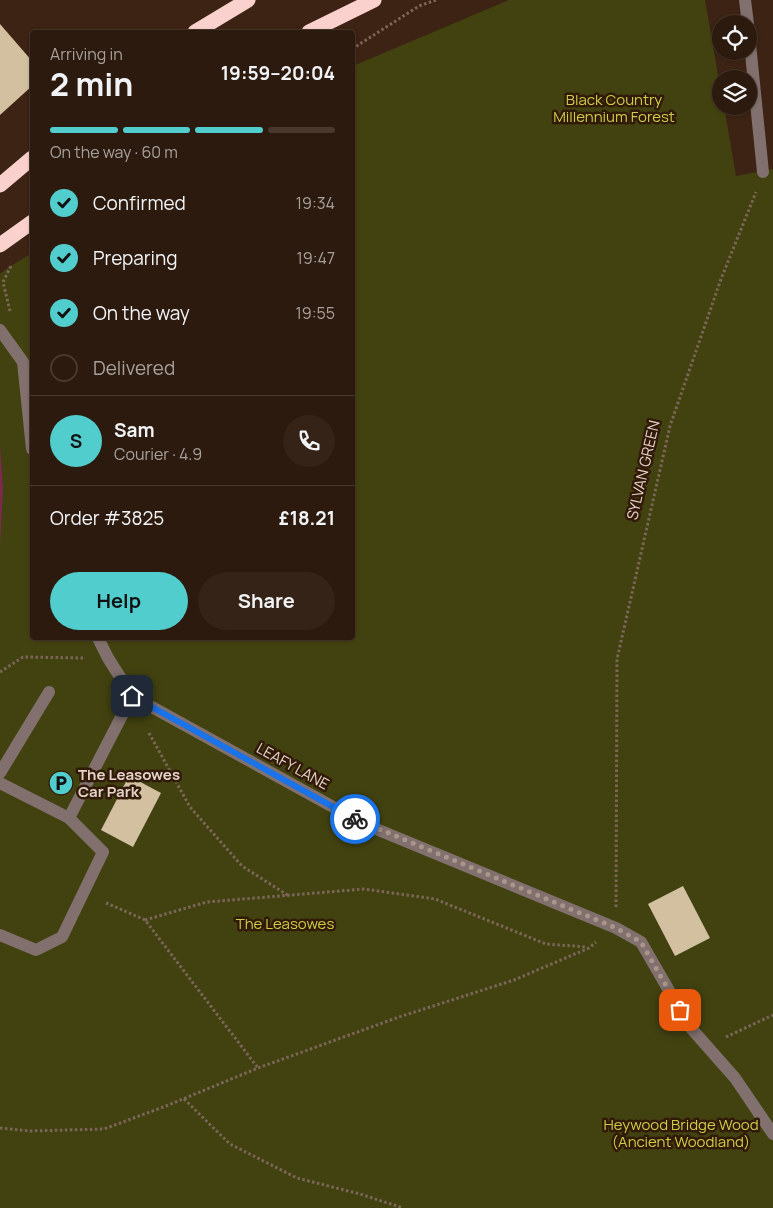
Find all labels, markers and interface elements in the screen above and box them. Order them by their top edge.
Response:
map controls [712,15,757,115]
button: locate [712,15,757,60]
text: Arriving in [50,43,123,65]
text: 19:59–20:04 [221,60,335,86]
text: 2 min [50,62,133,106]
button: layers [712,70,757,115]
park label: Black Country Millennium Forest [553,89,675,127]
text: On the way · 60 m [50,141,178,163]
icon: check [50,189,78,217]
text: Confirmed [93,190,186,216]
text: 19:34 [296,192,335,214]
icon: check [50,244,78,272]
text: Preparing [93,245,178,271]
text: 19:47 [297,247,335,269]
icon: check [50,299,78,327]
text: On the way [93,300,190,326]
text: 19:55 [296,302,335,324]
text: Delivered [93,355,175,381]
button: phone [283,415,335,467]
text: Sam [114,417,155,443]
street label: SYLVAN GREEN [621,418,665,522]
text: S [70,428,82,454]
text: Courier · 4.9 [114,443,202,465]
text: Order #3825 [50,505,164,531]
text: £18.21 [279,505,335,531]
button: Help [50,572,188,630]
button: Share [198,572,335,630]
pin [111,675,153,717]
icon: home [118,682,146,710]
street label: LEAFY LANE [253,737,333,795]
place label: The Leasowes Car Park [78,764,180,802]
parking icon: The Leasowes Car Park [48,770,74,796]
courier [330,794,380,844]
icon: bike [341,805,369,833]
park label: The Leasowes [236,913,334,934]
pin [659,989,701,1031]
icon: bag [666,996,694,1024]
park label: Heywood Bridge Wood (Ancient Woodland) [603,1114,759,1152]

